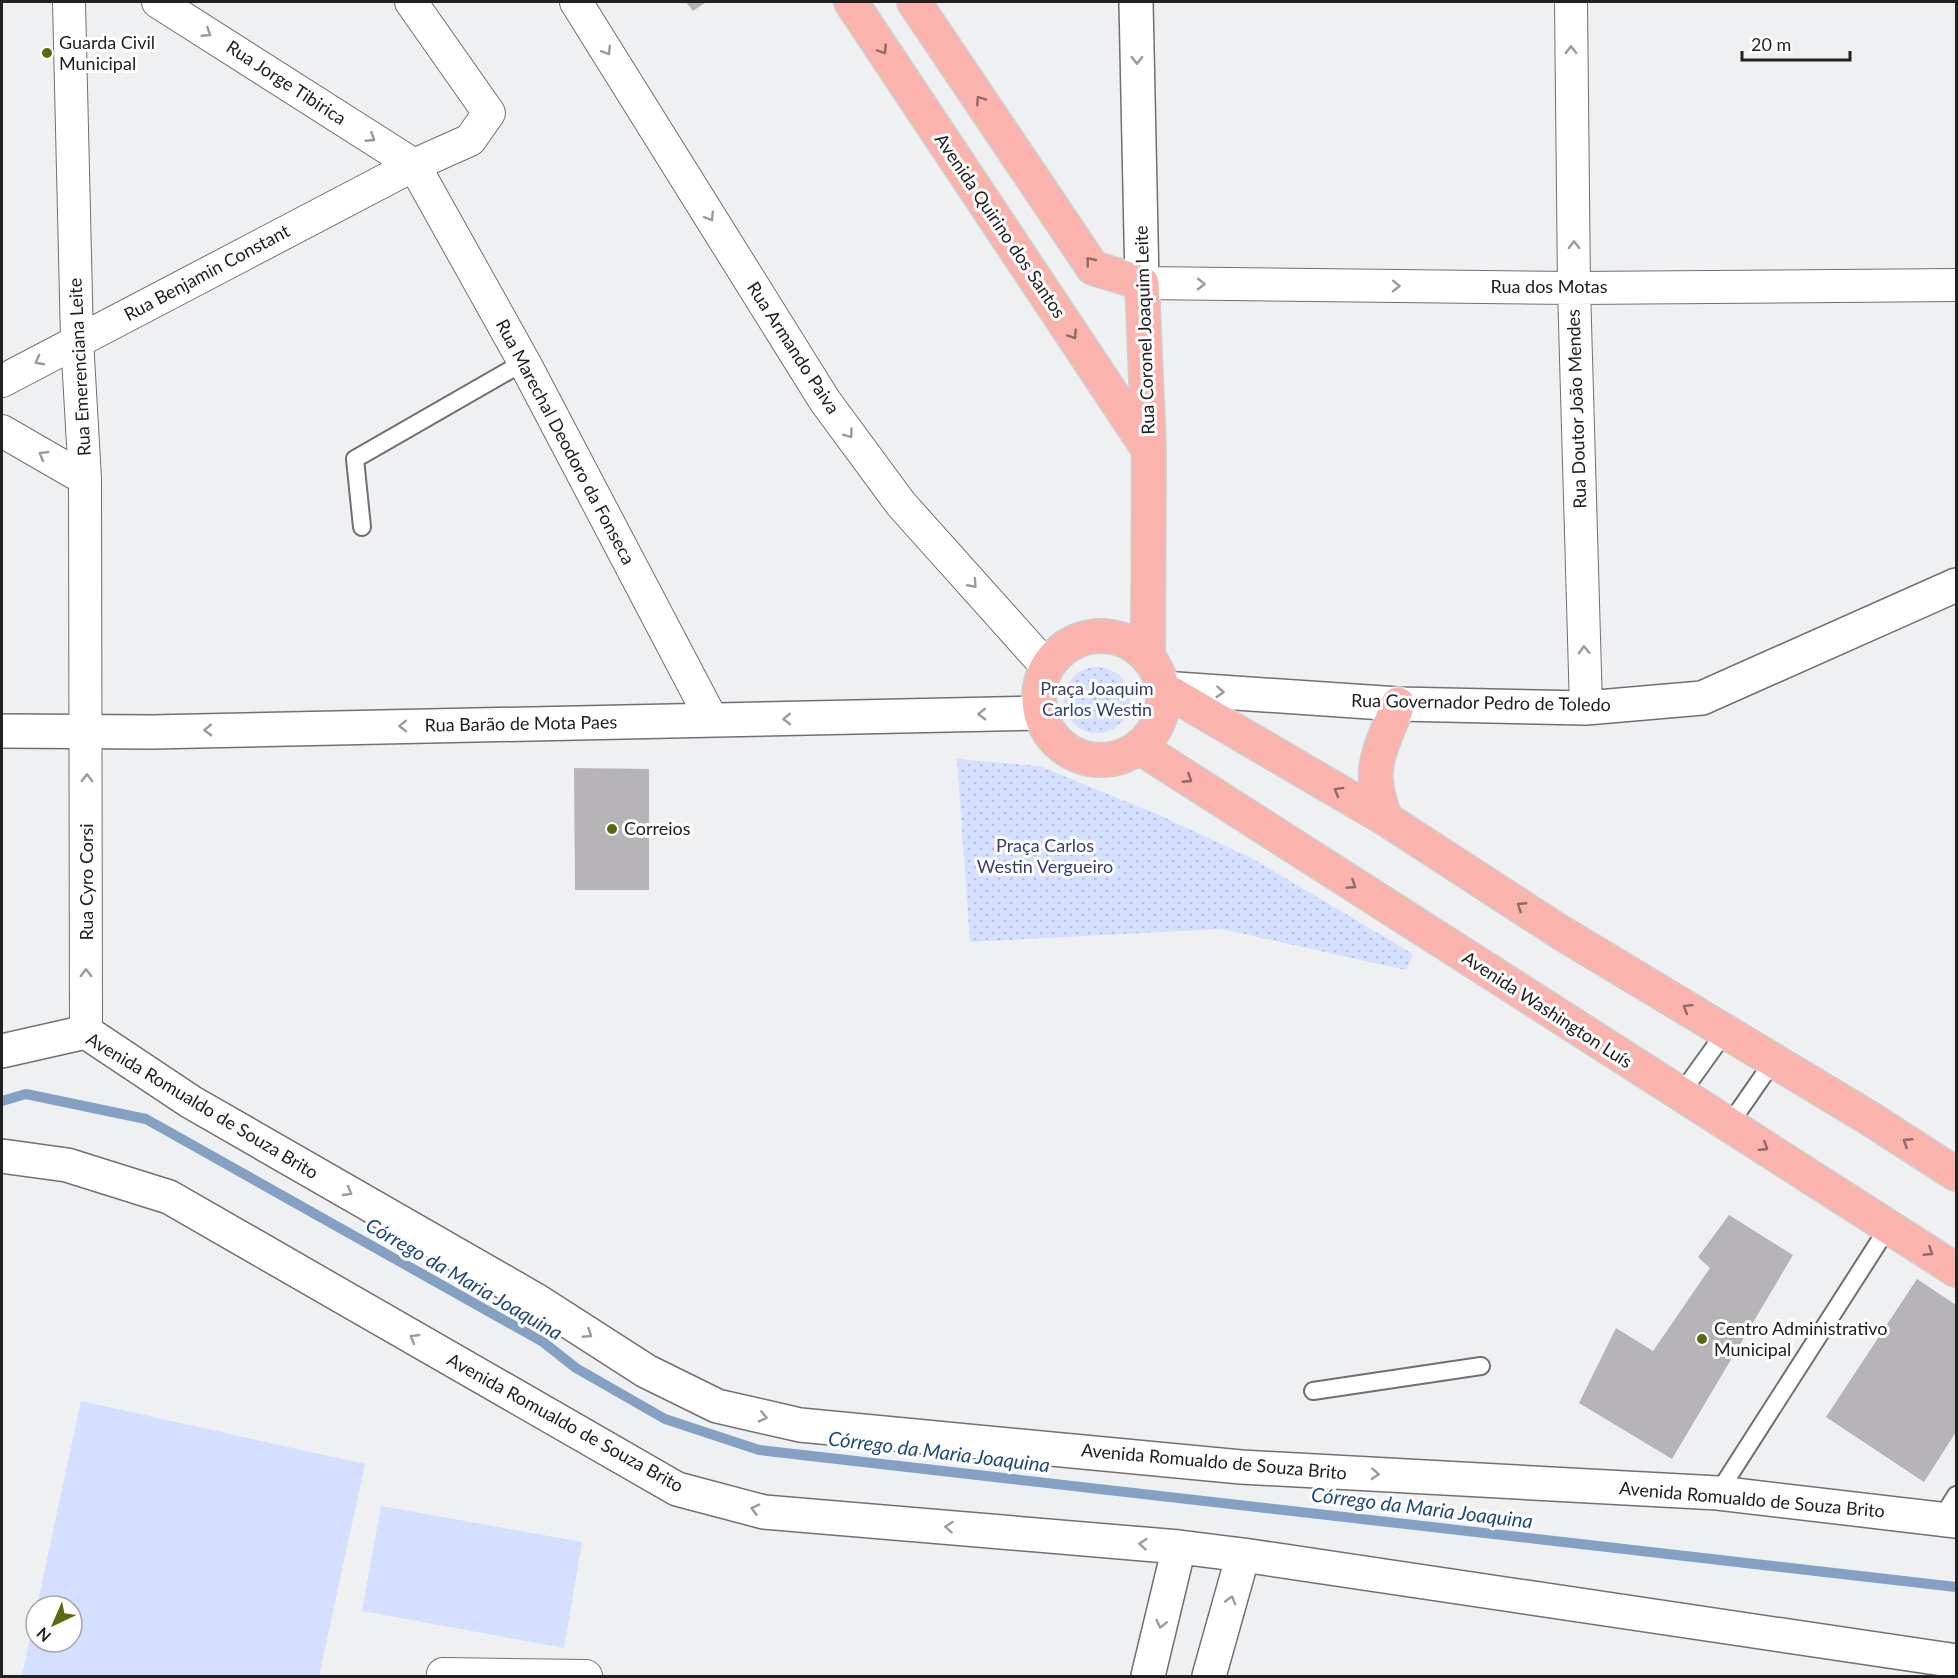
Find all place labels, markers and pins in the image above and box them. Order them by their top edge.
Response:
place label: Guarda Civil Municipal [59,31,155,74]
marker: Guarda Civil Municipal [40,46,54,60]
place label: Correios [624,817,691,839]
marker: Correios [605,822,619,836]
place label: Centro Administrativo Municipal [1714,1317,1888,1360]
marker: Centro Administrativo Municipal [1695,1332,1709,1346]

